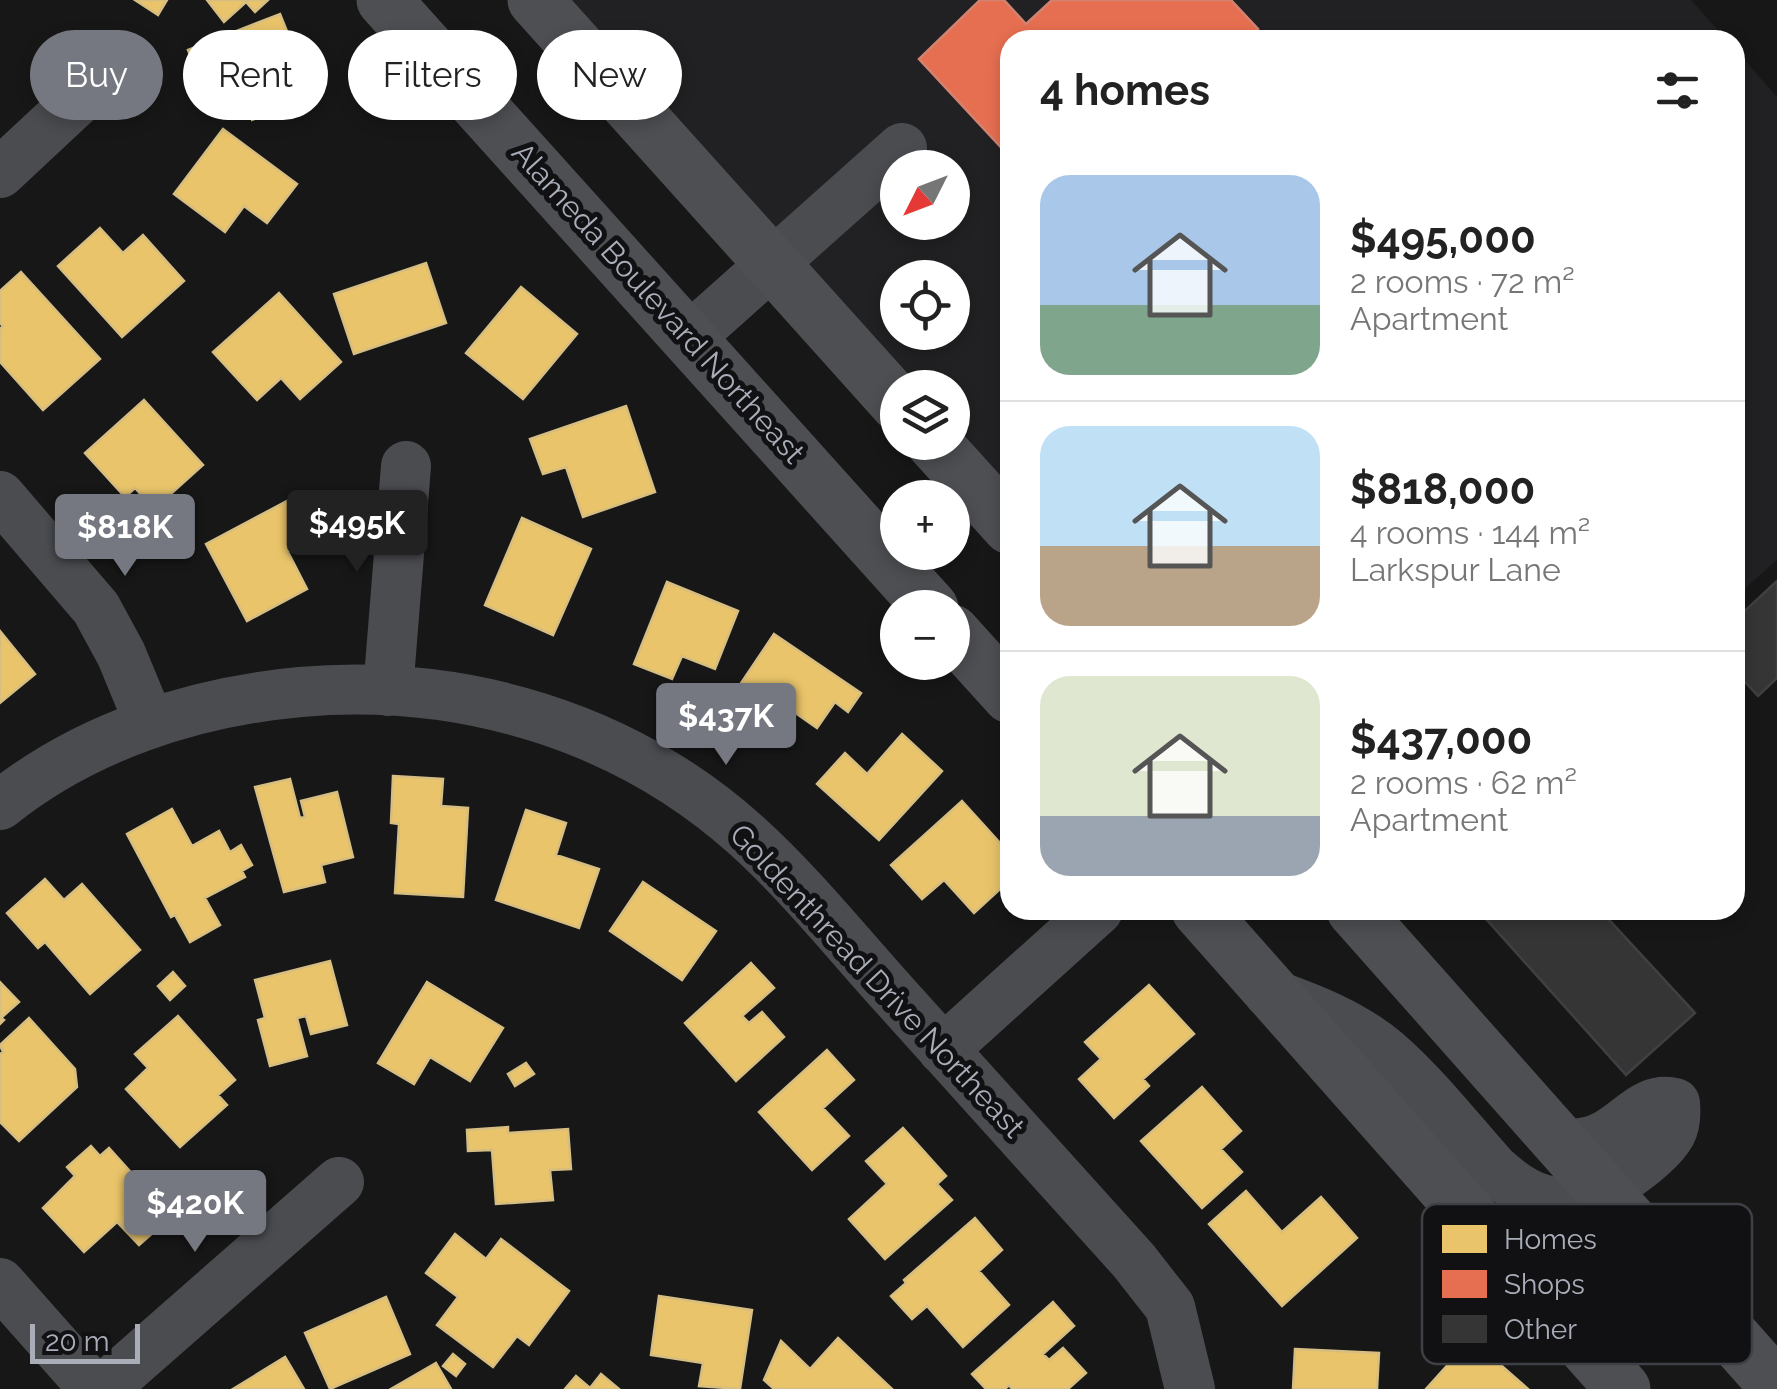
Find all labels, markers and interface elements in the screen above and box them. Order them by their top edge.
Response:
chip: Buy [30,30,163,120]
chip: Rent [183,30,328,120]
chip: Filters [348,30,517,120]
chip: New [537,30,682,120]
icon: filters [1650,63,1705,118]
text: 4 homes [1040,66,1210,115]
street label: Alameda Boulevard Northeast [505,135,812,470]
north arrow [880,150,970,240]
map controls [880,150,970,680]
text: $495,000 [1350,214,1536,263]
icon: home [1120,215,1240,335]
button: locate [880,260,970,350]
text: 2 rooms · 72 m² [1350,263,1575,300]
text: Apartment [1350,300,1508,337]
button: layers [880,370,970,460]
text: $818,000 [1350,465,1535,514]
icon: home [1120,466,1240,586]
button: + [880,480,970,570]
pin: $495K [287,490,427,575]
pin: $818K [55,494,195,579]
text: $495K [309,504,405,541]
text: $818K [77,508,173,545]
text: 4 rooms · 144 m² [1350,514,1590,551]
text: Larkspur Lane [1350,551,1561,588]
button: − [880,590,970,680]
pin: $437K [656,683,796,768]
text: $437K [678,697,774,734]
text: $437,000 [1350,715,1532,764]
icon: home [1120,716,1240,836]
text: 2 rooms · 62 m² [1350,764,1577,801]
text: Apartment [1350,801,1508,838]
street label: Goldenthread Drive Northeast [723,817,1032,1145]
pin: $420K [125,1170,265,1255]
text: $420K [146,1184,244,1221]
legend [1422,1204,1752,1364]
text: Homes [1504,1223,1597,1256]
text: Shops [1504,1268,1585,1301]
text: Other [1504,1313,1577,1346]
scale bar [30,1319,140,1364]
text: 20 m [45,1325,110,1358]

